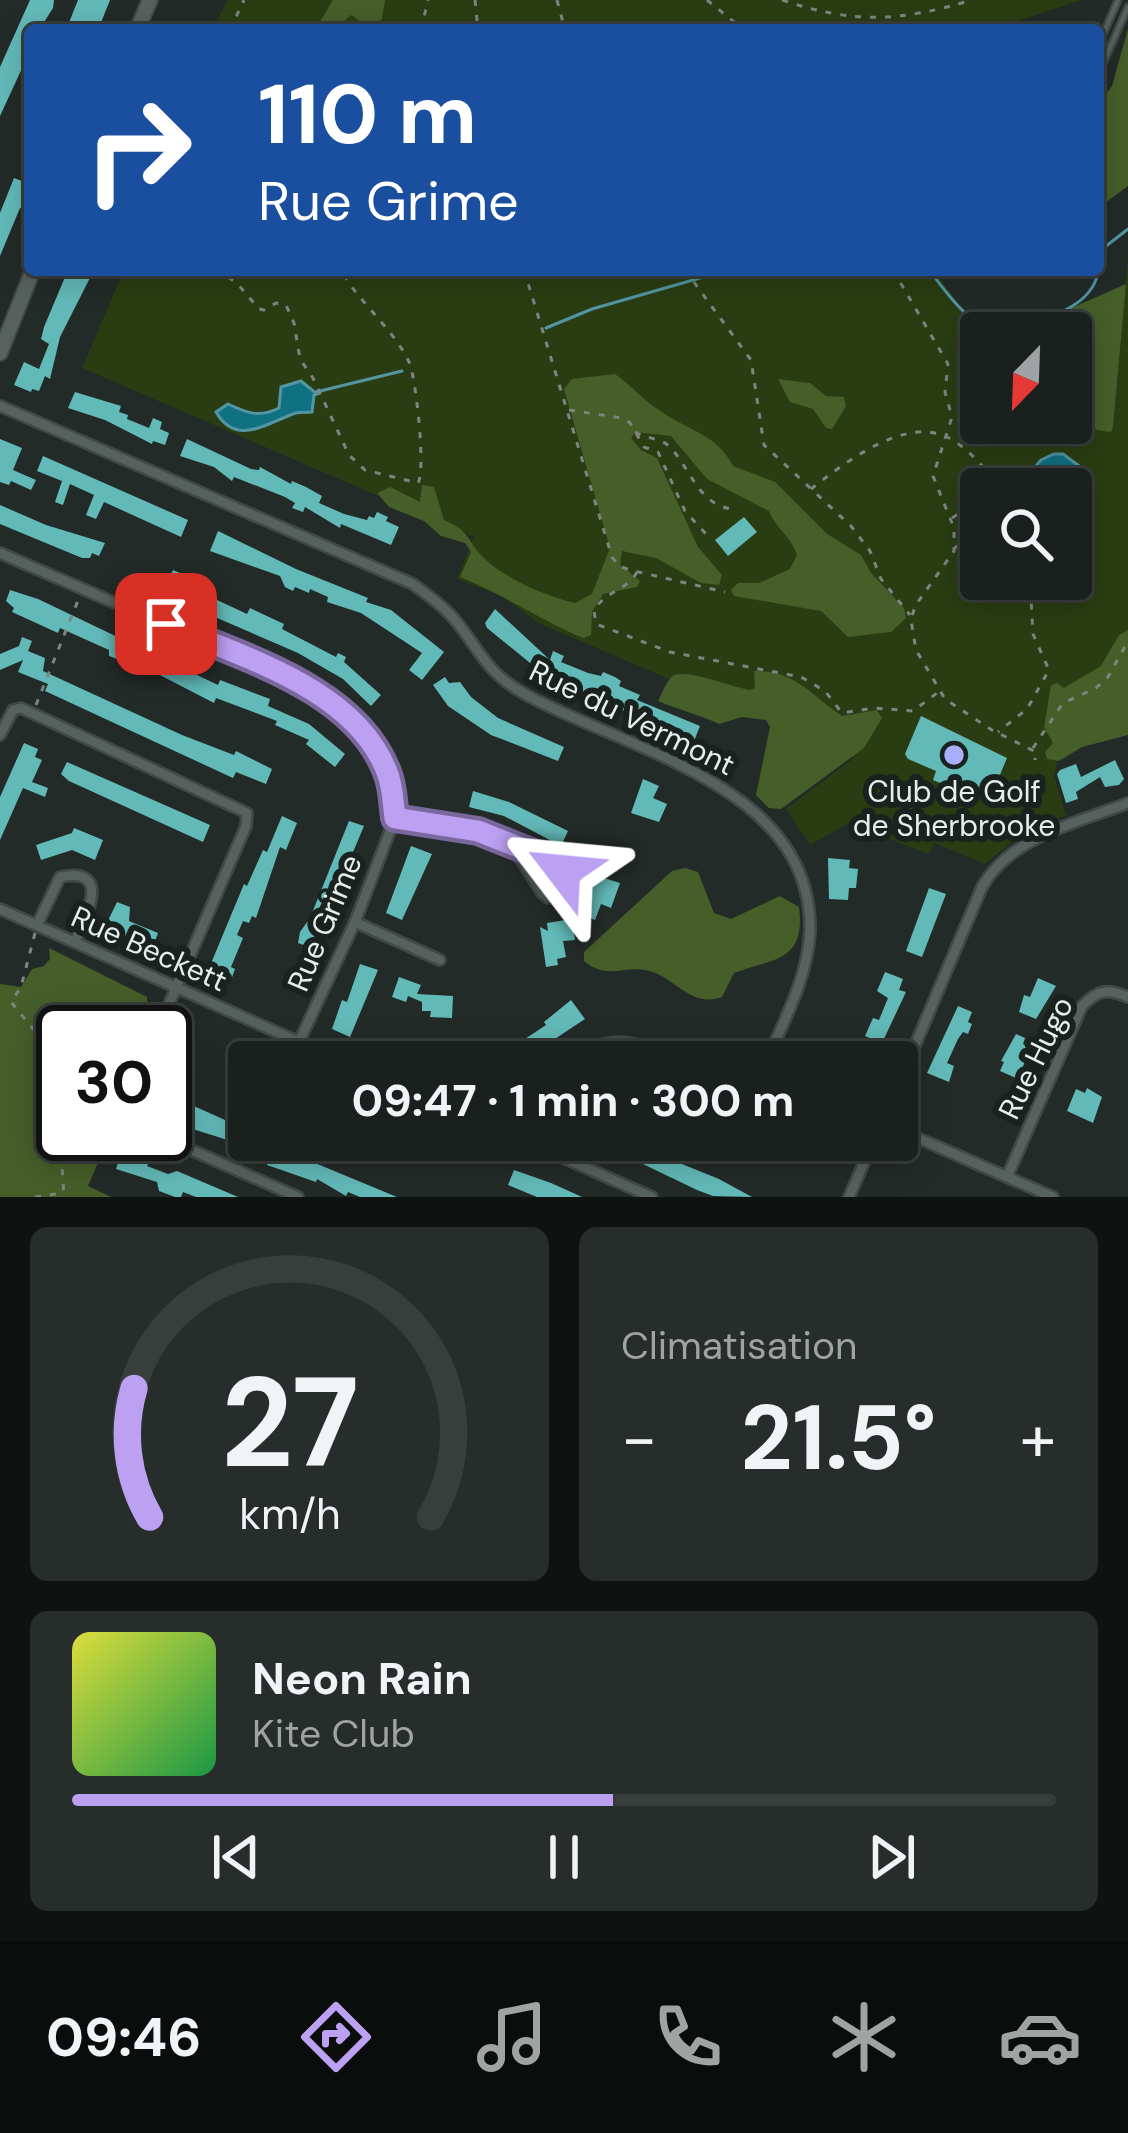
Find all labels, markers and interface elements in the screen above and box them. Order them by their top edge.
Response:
text: 110 m [258,60,477,169]
icon: right [60,72,216,228]
text: Rue Grime [258,166,519,237]
north arrow [960,312,1092,444]
map controls [960,312,1092,600]
button: search [960,468,1092,600]
pin [115,573,217,675]
icon: arrive [133,591,199,657]
street label: Rue du Vermont [523,651,741,784]
marker: Club de Golf de Sherbrooke [941,742,967,768]
place label: Club de Golf de Sherbrooke [853,772,1055,845]
position arrow [500,808,626,934]
street label: Rue Grime [278,849,371,997]
street label: Rue Beckett [65,897,233,1000]
street label: Rue Hugo [989,990,1082,1125]
speed limit sign: 30 [36,1005,192,1161]
text: 09:47 · 1 min · 300 m [352,1071,794,1130]
text: Climatisation [621,1320,858,1371]
text: 27 [220,1342,359,1505]
text: 21.5° [740,1380,937,1497]
text: − [621,1396,657,1481]
text: + [1020,1396,1056,1481]
text: km/h [239,1486,340,1542]
text: Neon Rain [252,1649,472,1708]
text: Kite Club [252,1708,415,1759]
icon: previous [203,1824,269,1890]
icon: pause [531,1824,597,1890]
icon: next [859,1824,925,1890]
icon: directions [294,1995,378,2079]
icon: music [470,1995,554,2079]
icon: phone [646,1995,730,2079]
icon: climate [822,1995,906,2079]
icon: car [998,1995,1082,2079]
text: 09:46 [46,2002,201,2073]

